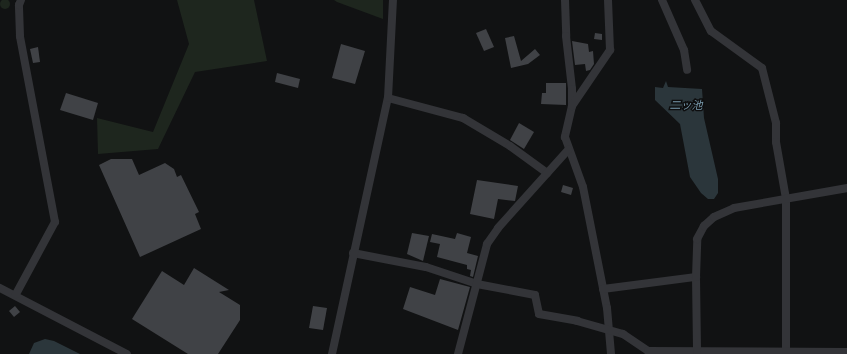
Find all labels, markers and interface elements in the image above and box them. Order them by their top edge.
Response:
water label: 二ッ池 [670,98,702,112]

